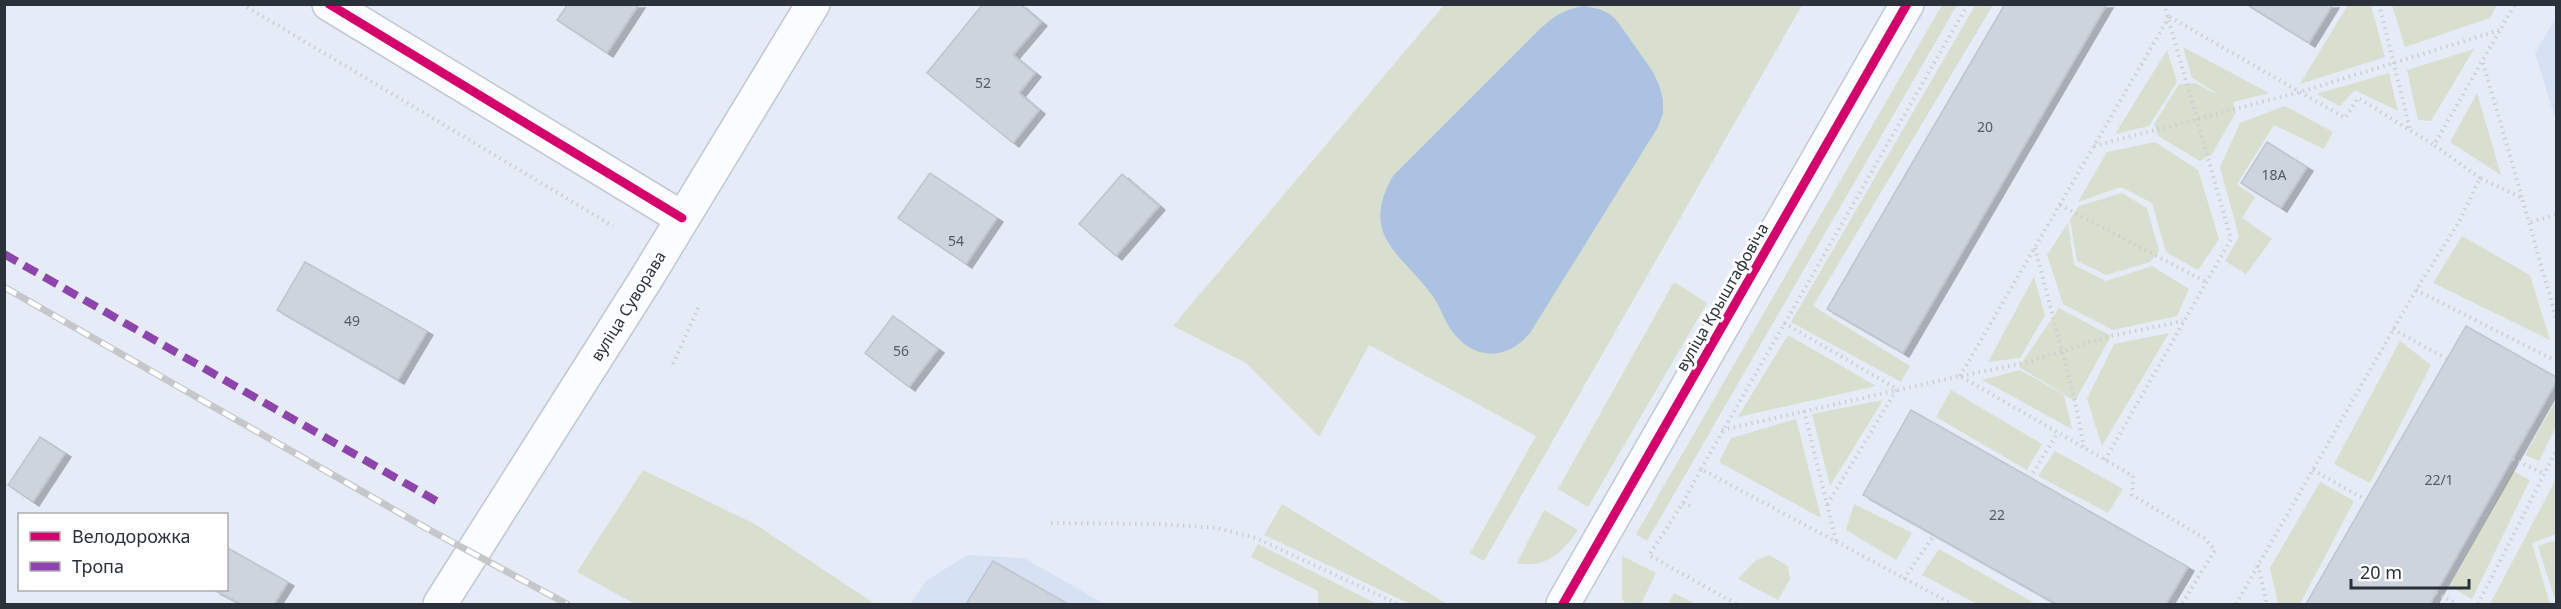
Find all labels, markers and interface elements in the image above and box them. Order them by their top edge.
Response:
house number: 52 [975,73,991,92]
house number: 20 [1977,117,1993,136]
house number: 18А [2262,165,2287,184]
street label: вуліца Крыштафовіча [1671,219,1773,375]
house number: 54 [948,231,964,250]
street label: вуліца Суворава [585,247,671,365]
house number: 49 [344,311,360,330]
house number: 56 [893,341,909,360]
house number: 22/1 [2424,470,2454,489]
house number: 22 [1989,505,2005,524]
legend [18,513,228,591]
text: Велодорожка [72,524,190,548]
scale bar [2351,552,2470,590]
text: Тропа [72,554,124,578]
text: 20 m [2360,560,2402,584]

